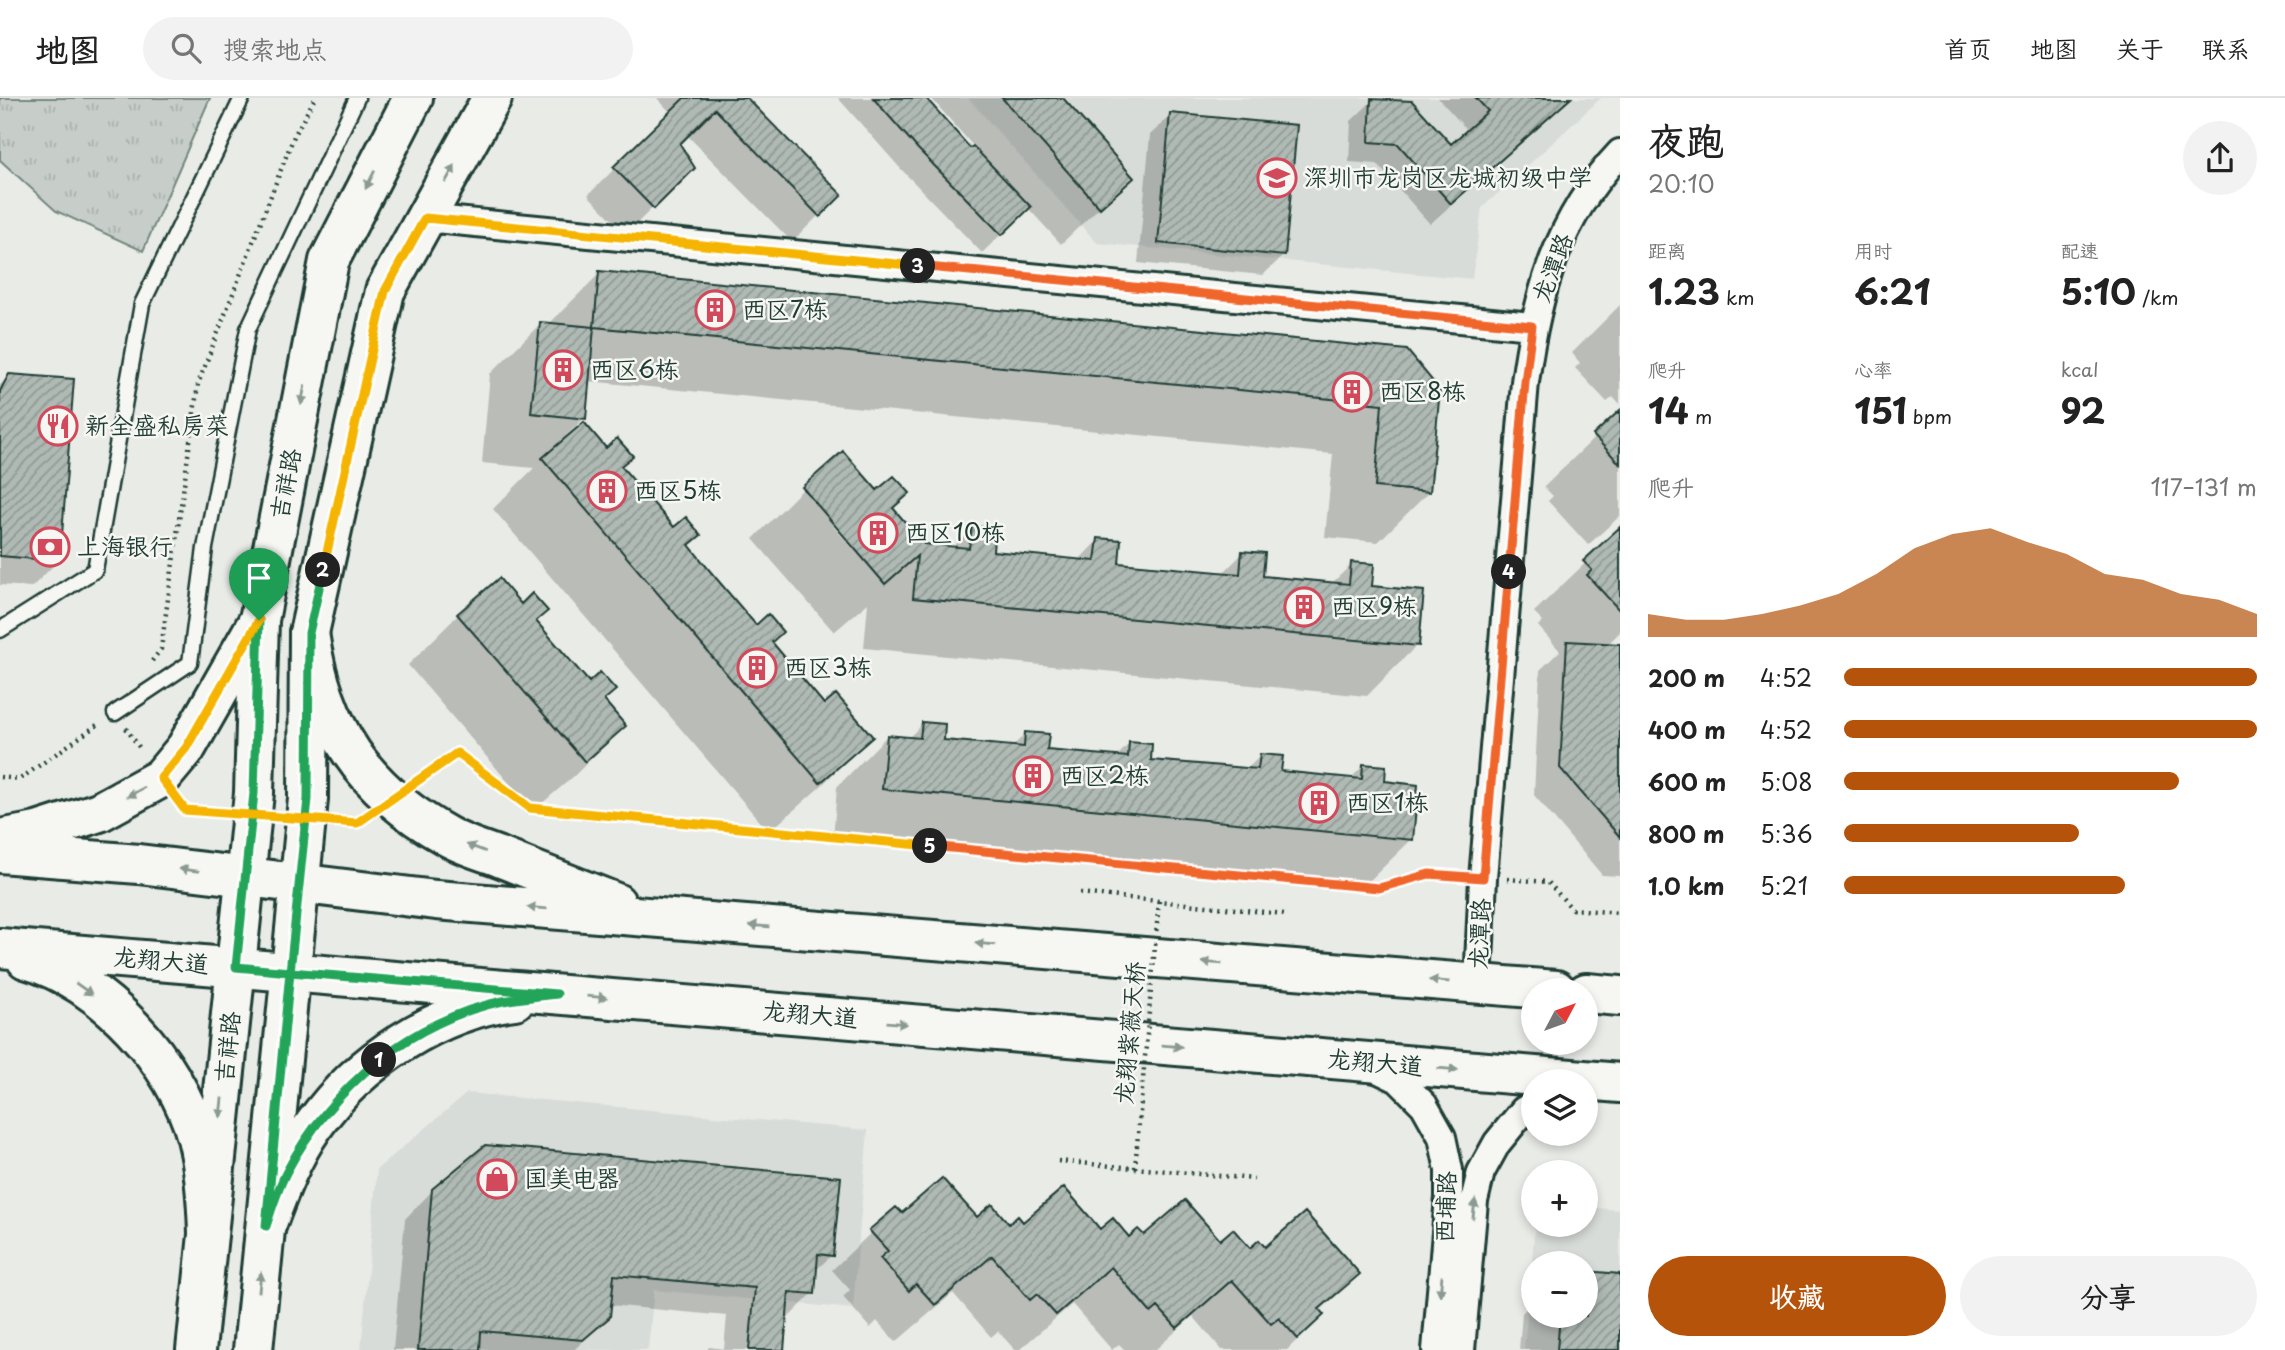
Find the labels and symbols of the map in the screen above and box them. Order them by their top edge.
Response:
school or university icon: 深圳市龙岗区龙城初级中学 [1256,157,1298,199]
place label: 深圳市龙岗区龙城初级中学 [1304,158,1592,194]
one-way arrow [444,164,456,183]
one-way arrow [365,171,377,191]
street label: 龙潭路 [1521,227,1581,307]
pin: 3 [900,248,936,284]
building icon: 西区7栋 [694,289,736,331]
place label: 西区7栋 [742,290,828,326]
building icon: 西区6栋 [542,349,584,391]
place label: 西区6栋 [590,350,679,386]
building icon: 西区8栋 [1331,371,1373,413]
place label: 西区8栋 [1379,372,1466,408]
one-way arrow [297,384,308,406]
restaurant icon: 新全盛私房菜 [37,405,79,447]
place label: 新全盛私房菜 [85,406,229,442]
street label: 吉祥路 [259,445,309,522]
building icon: 西区5栋 [586,470,628,512]
place label: 西区5栋 [634,471,721,507]
building icon: 西区10栋 [857,512,899,554]
place label: 西区10栋 [905,513,1005,549]
bank icon: 上海银行 [29,526,71,568]
place label: 上海银行 [77,527,173,563]
pin [229,548,289,620]
pin: 2 [306,552,340,588]
pin: 4 [1492,554,1526,589]
building icon: 西区9栋 [1283,586,1325,628]
place label: 西区9栋 [1331,587,1417,623]
building icon: 西区3栋 [736,647,778,689]
place label: 西区3栋 [784,648,872,684]
building icon: 西区2栋 [1012,755,1054,797]
place label: 西区2栋 [1060,756,1149,792]
building icon: 西区1栋 [1298,782,1340,824]
place label: 西区1栋 [1346,783,1429,819]
one-way arrow [126,786,145,798]
pin: 5 [912,828,948,864]
one-way arrow [466,843,487,854]
one-way arrow [178,865,200,876]
street label: 龙潭路 [1458,897,1498,971]
one-way arrow [526,902,548,913]
one-way arrow [747,920,769,931]
street label: 龙翔大道 [112,937,211,981]
one-way arrow [974,938,996,949]
one-way arrow [1201,957,1223,968]
street label: 龙翔紫薇天桥 [1104,960,1152,1106]
one-way arrow [1428,975,1450,986]
north arrow [1521,978,1598,1055]
one-way arrow [75,981,93,995]
street label: 龙翔大道 [761,991,860,1035]
one-way arrow [586,992,608,1003]
street label: 吉祥路 [204,1009,248,1084]
one-way arrow [886,1018,908,1029]
street label: 龙翔大道 [1326,1039,1425,1083]
one-way arrow [1162,1041,1184,1052]
pin: 1 [362,1042,396,1077]
one-way arrow [1437,1064,1459,1075]
one-way arrow [216,1098,227,1120]
shop icon: 国美电器 [476,1158,518,1200]
place label: 国美电器 [524,1159,620,1195]
street label: 西埔路 [1425,1170,1463,1244]
one-way arrow [1468,1198,1479,1220]
one-way arrow [255,1271,266,1293]
one-way arrow [1435,1275,1446,1297]

